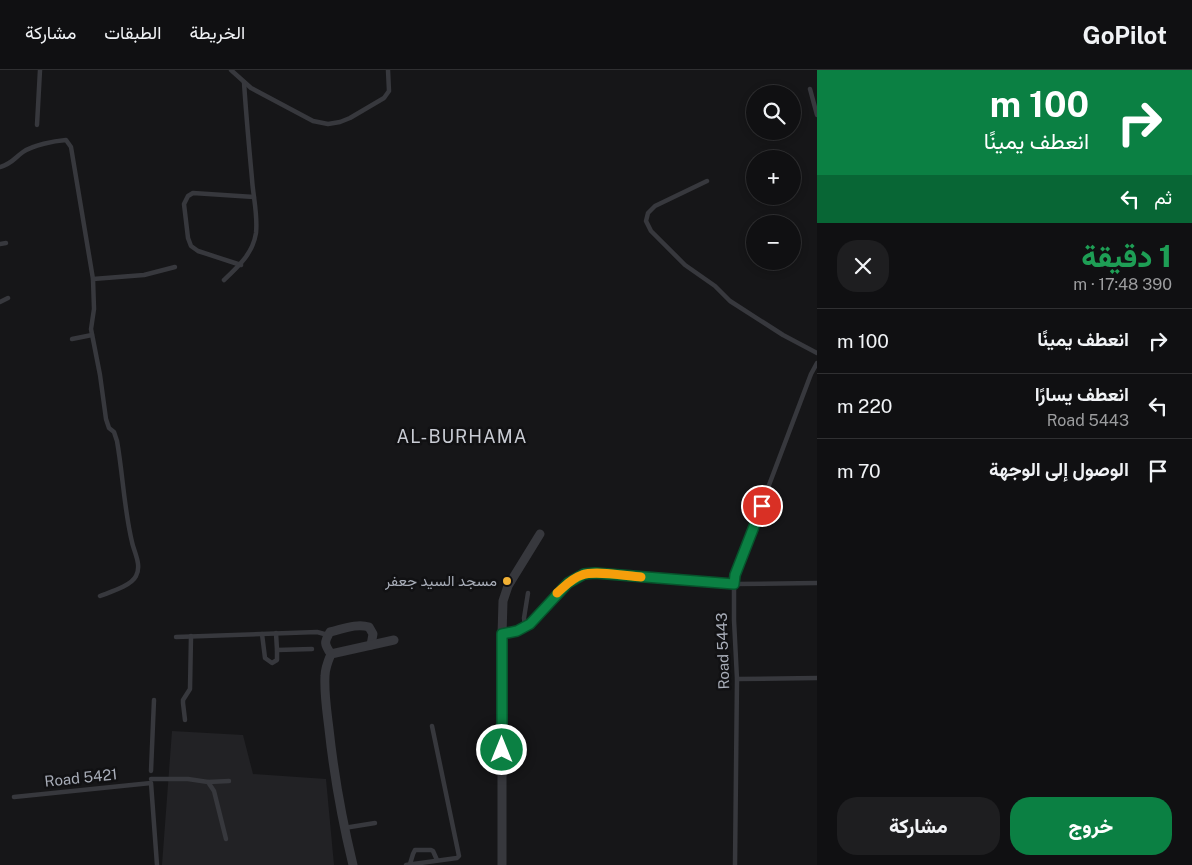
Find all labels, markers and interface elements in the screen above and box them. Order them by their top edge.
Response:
text: GoPilot [1083,21,1167,49]
text: مشاركة [25,22,76,43]
text: الطبقات [104,22,161,43]
text: الخريطة [189,22,245,43]
text: 100 m [990,84,1089,125]
map controls [746,85,801,270]
button: search [746,85,801,140]
icon: right [1107,90,1172,155]
text: انعطف يمينًا [984,128,1089,154]
button: + [746,150,801,205]
icon: left [1116,185,1144,213]
text: ثم [1154,186,1172,208]
button: − [746,215,801,270]
text: 1 دقيقة [1081,238,1172,274]
button: close [837,240,889,292]
text: 390 m · 17:48 [1073,275,1172,294]
icon: right [1144,327,1172,355]
text: انعطف يمينًا [1037,328,1129,350]
text: 100 m [837,330,889,352]
text: انعطف يسارًا [1035,383,1129,405]
icon: left [1144,392,1172,420]
text: 220 m [837,395,892,417]
text: Road 5443 [1047,411,1129,430]
district label: AL-BURHAMA [396,426,528,447]
icon: arrive [1144,457,1172,485]
text: الوصول إلى الوجهة [989,458,1129,480]
text: 70 m [837,460,881,482]
pin [741,485,783,527]
icon: arrive [748,492,776,520]
place label: مسجد السيد جعفر [384,572,497,590]
marker: مسجد السيد جعفر [501,575,513,587]
street label: Road 5443 [713,612,732,690]
position arrow [475,723,527,775]
street label: Road 5421 [44,765,118,790]
button: مشاركة [837,797,1000,855]
button: خروج [1010,797,1172,855]

